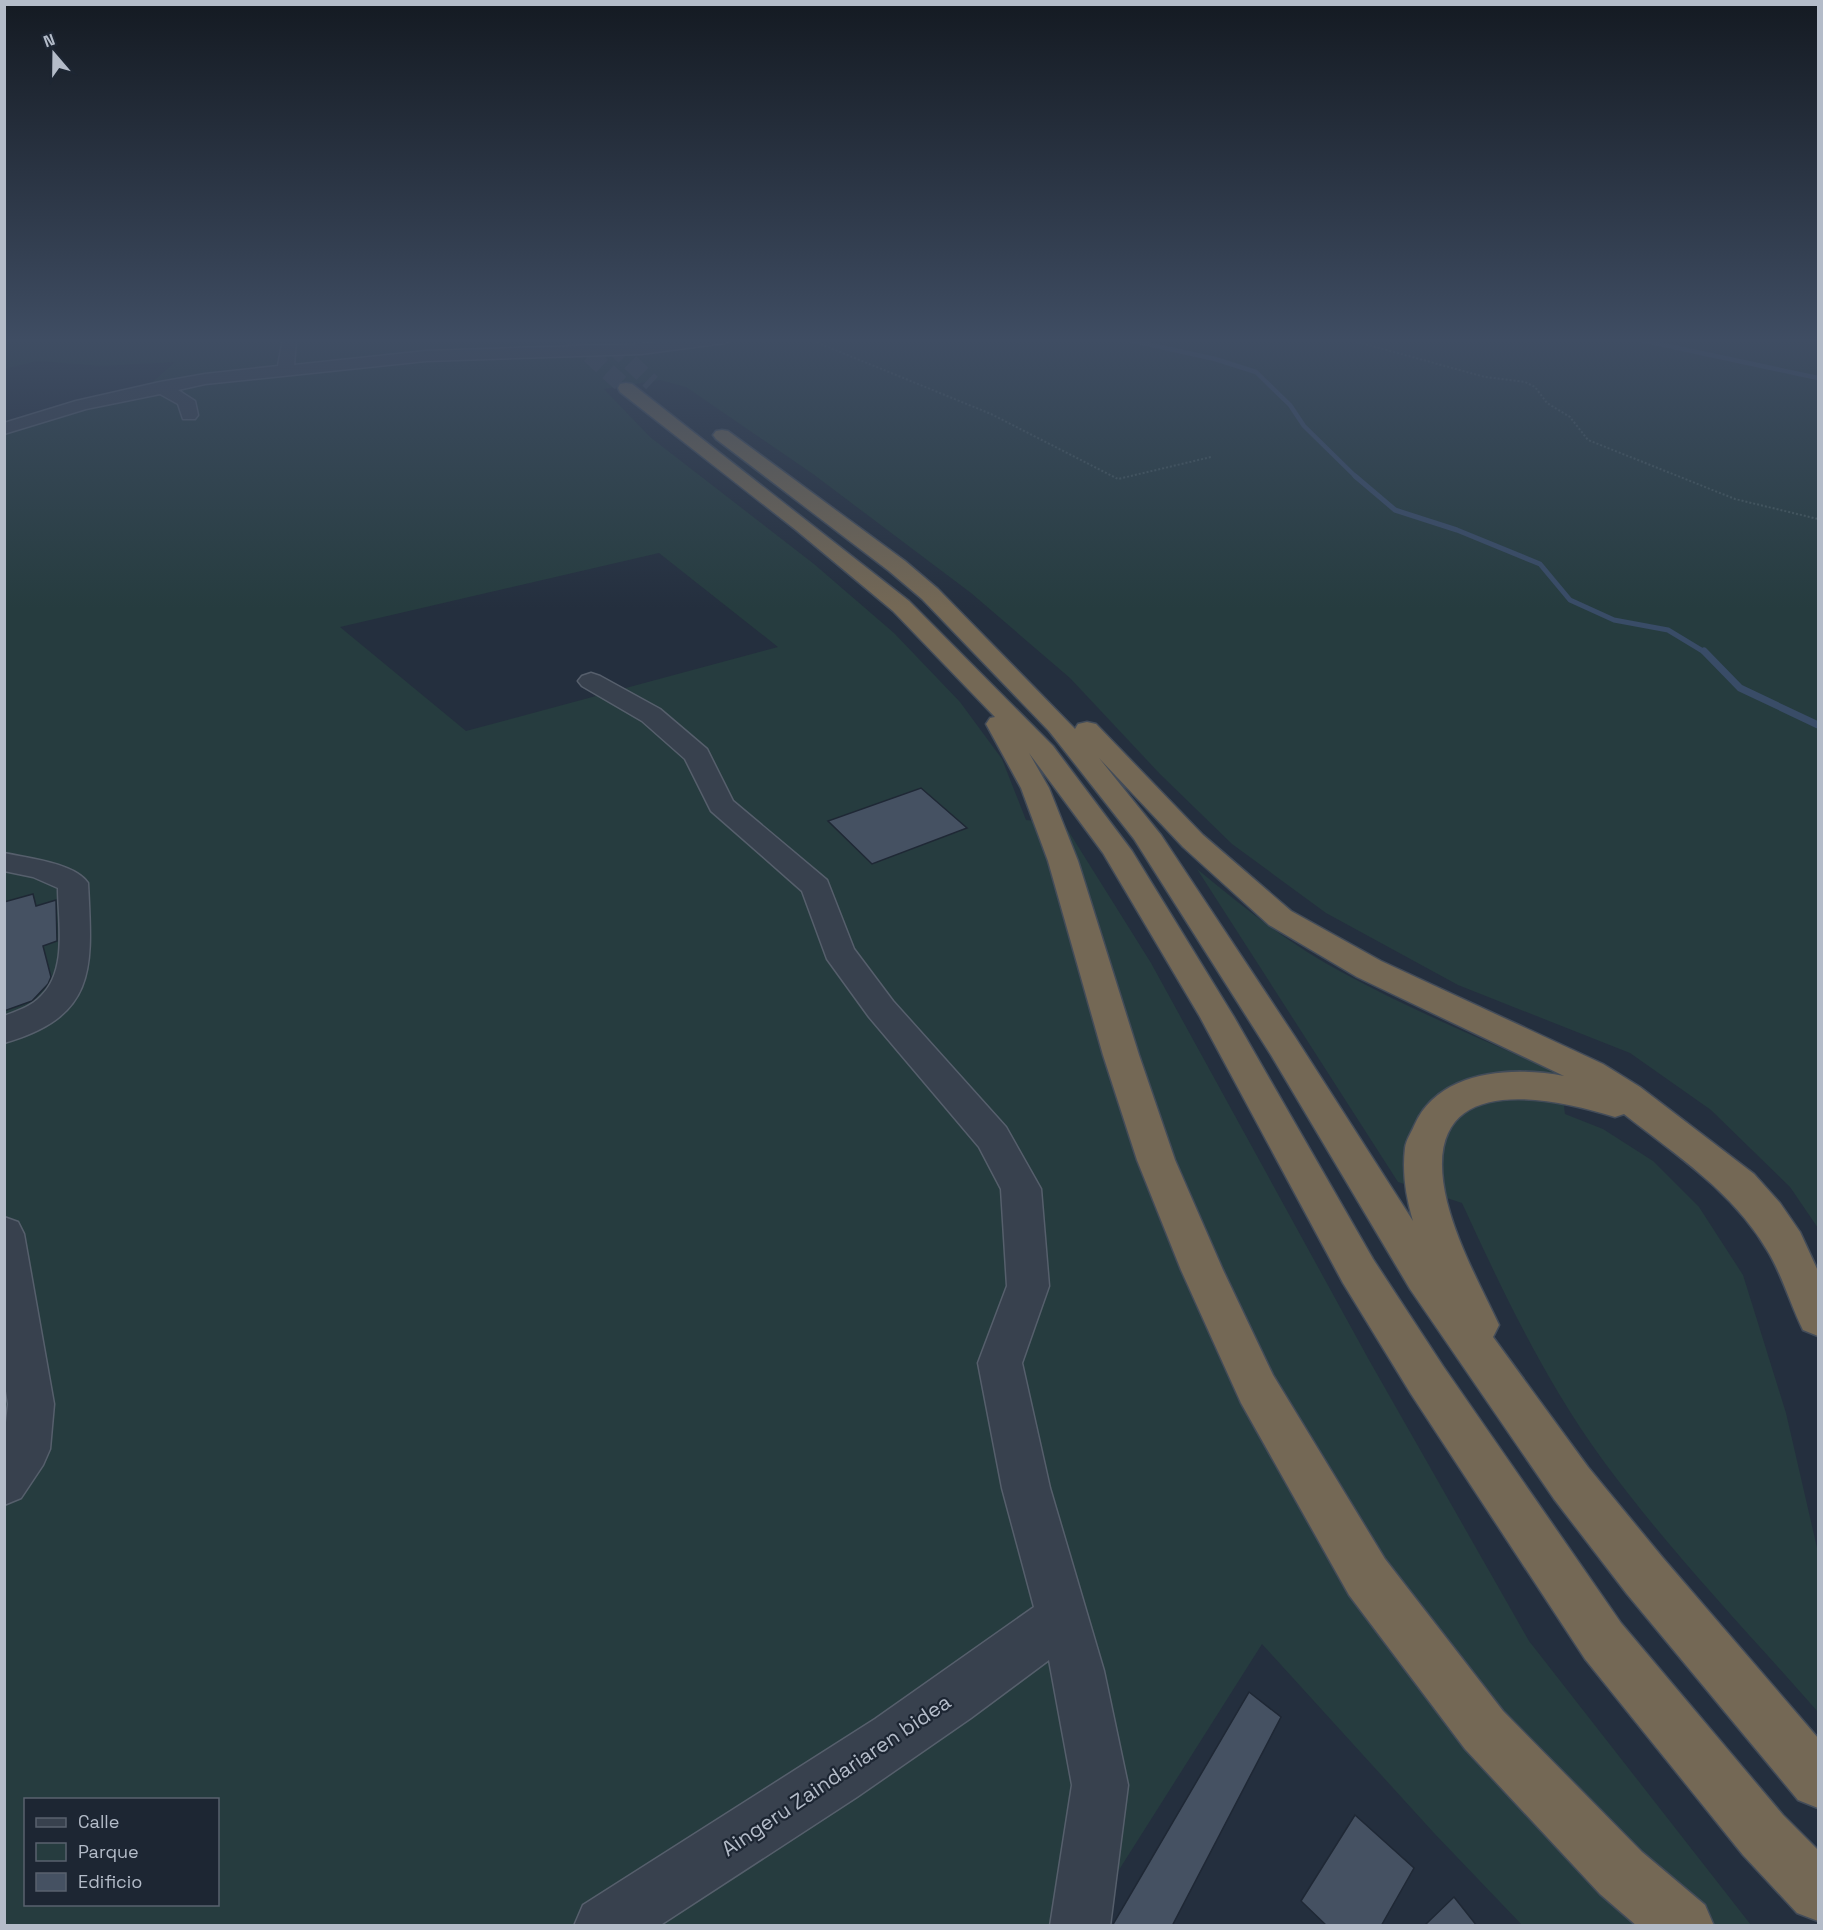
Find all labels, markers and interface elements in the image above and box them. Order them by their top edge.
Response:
north arrow [24,24,84,84]
text: N [40,29,58,52]
street label: Aingeru Zaindariaren bidea [716,1688,956,1862]
legend [24,1798,219,1906]
text: Calle [78,1810,119,1833]
text: Parque [78,1840,139,1863]
text: Edificio [78,1870,142,1893]

